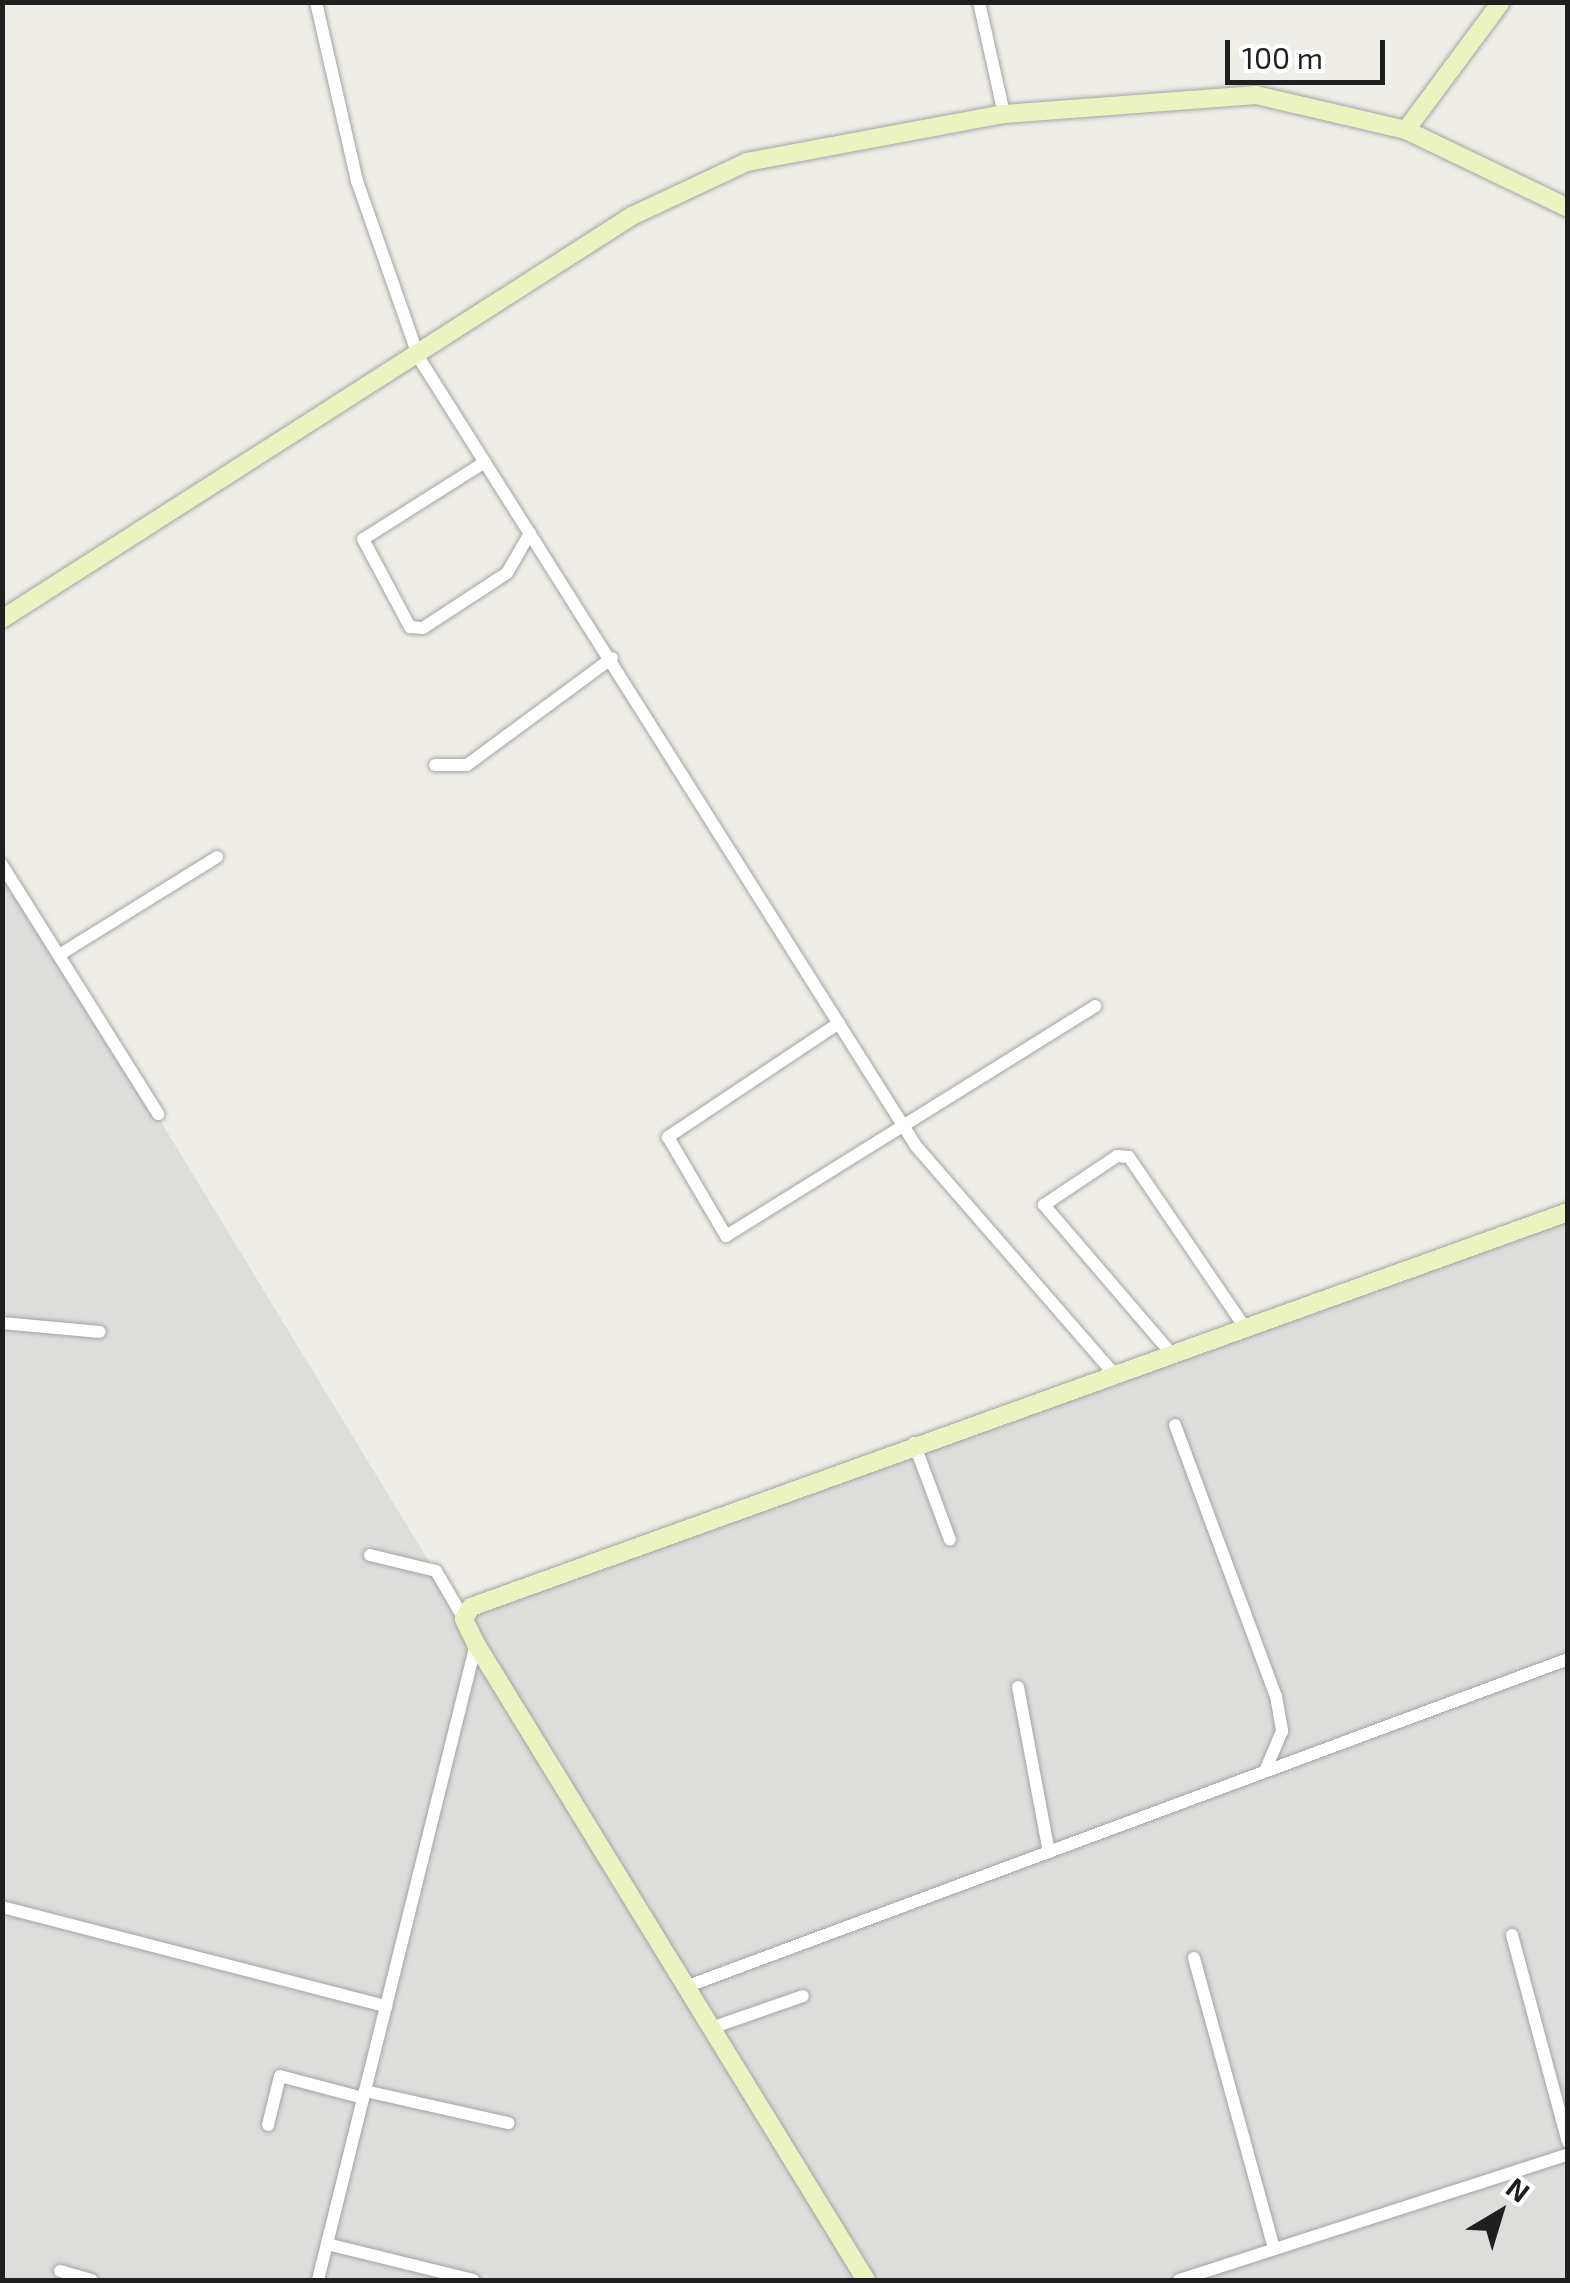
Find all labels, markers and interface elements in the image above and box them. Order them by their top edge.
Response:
scale bar [1230,20,1390,82]
text: 100 m [1242,39,1323,75]
north arrow [1450,2163,1550,2263]
text: N [1500,2170,1537,2209]

